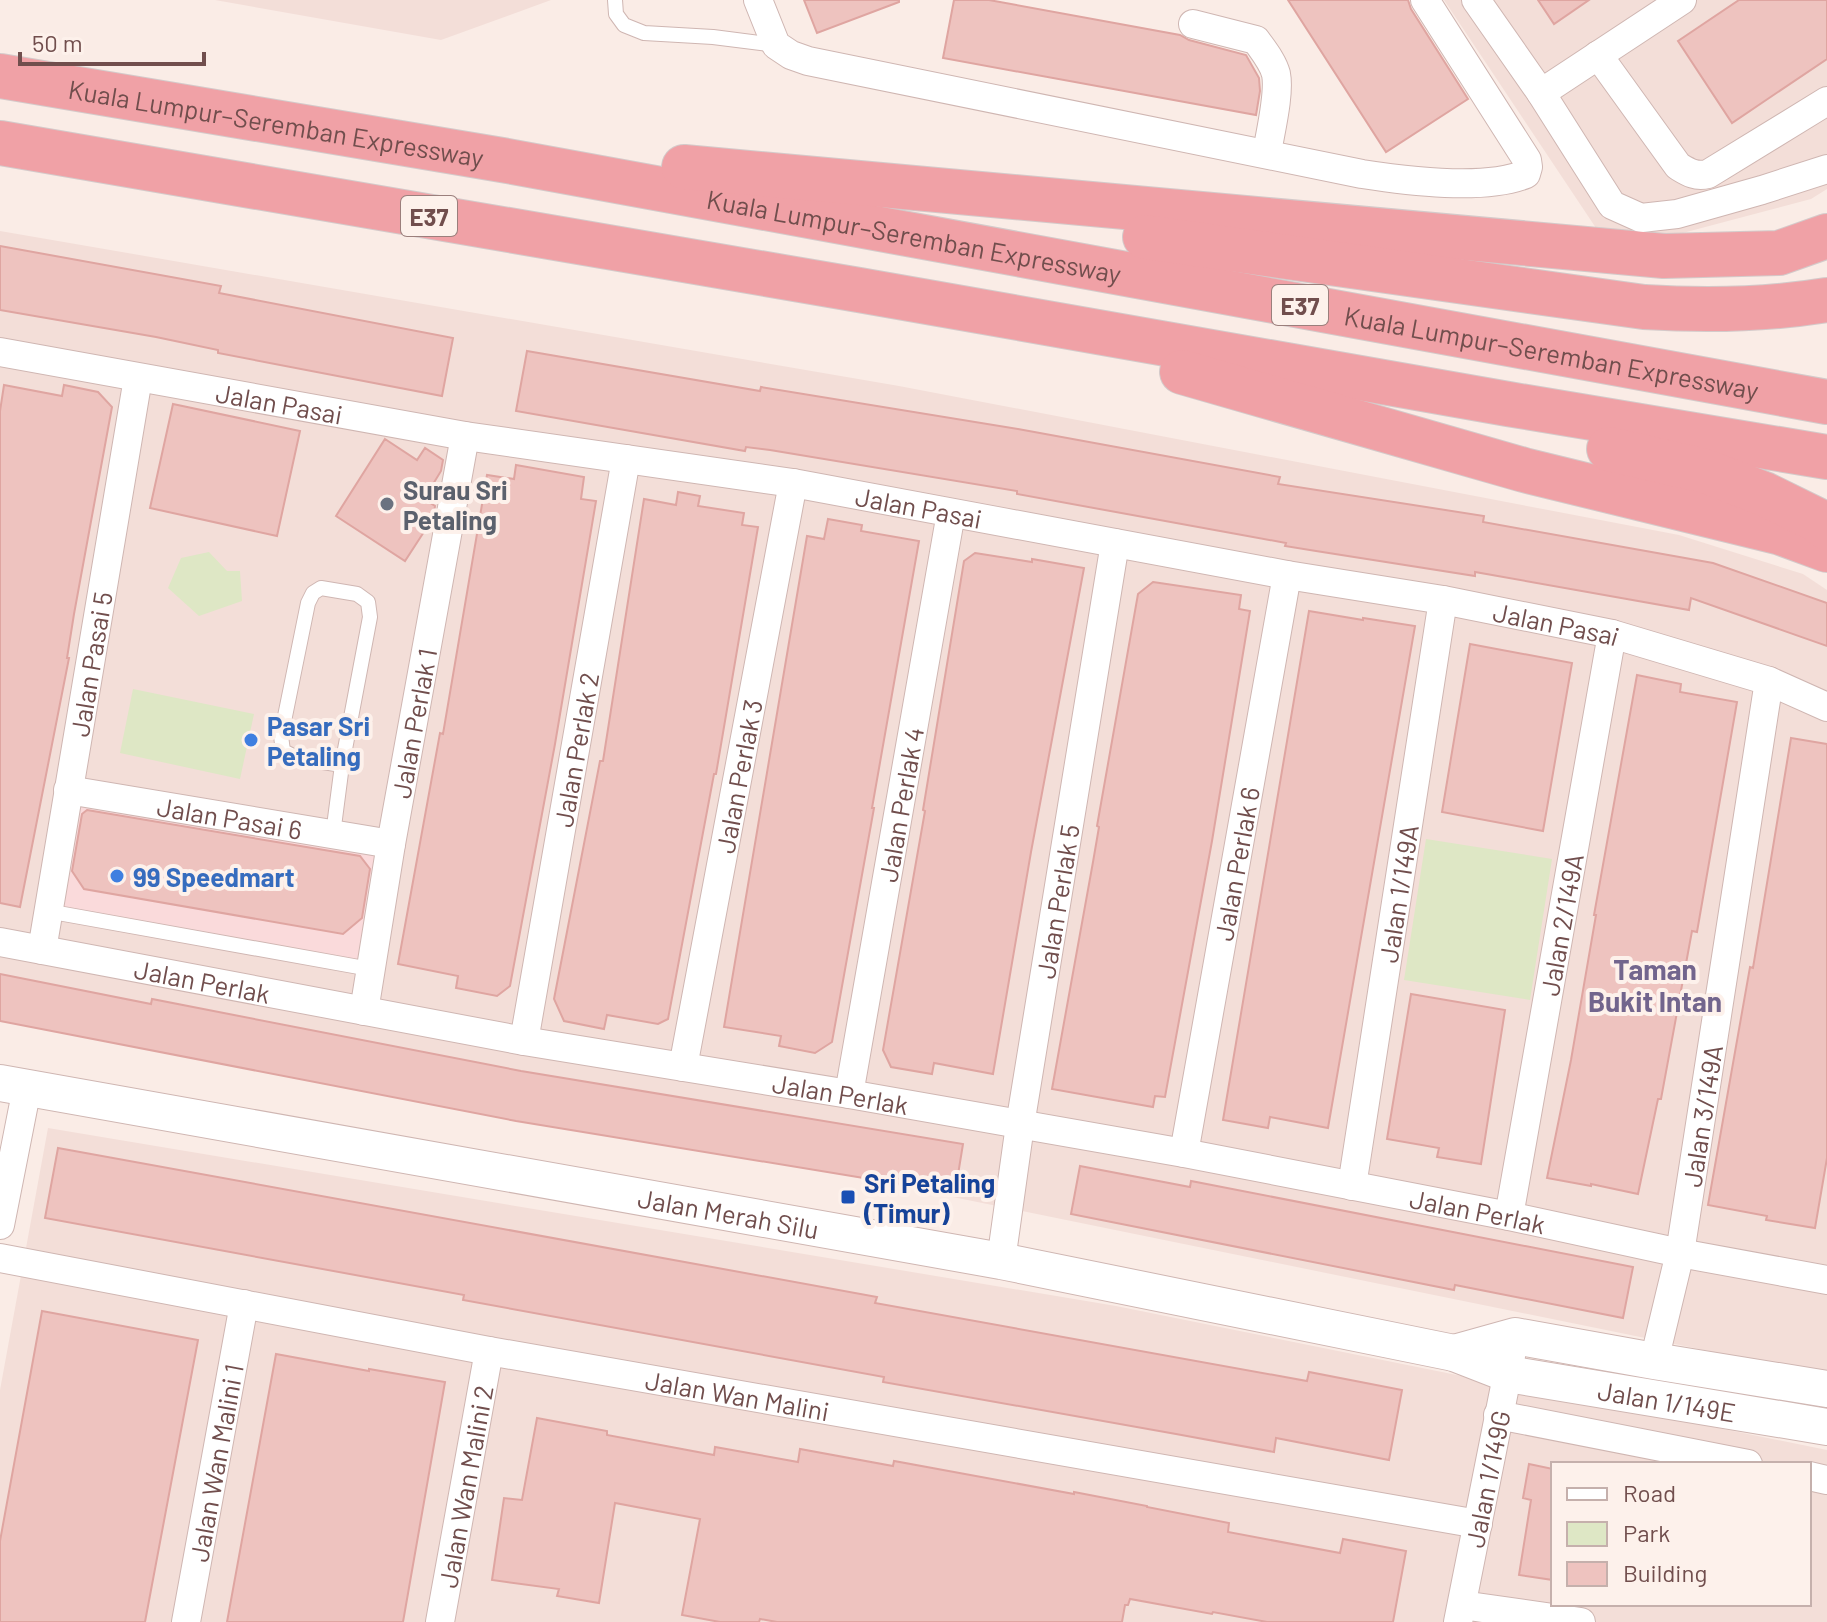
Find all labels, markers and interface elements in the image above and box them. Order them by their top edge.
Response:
scale bar [20,16,204,66]
text: 50 m [32,28,83,57]
street label: Kuala Lumpur–Seremban Expressway [66,72,486,172]
street label: Kuala Lumpur–Seremban Expressway [705,182,1124,288]
road number: E37 [401,196,457,236]
road number: E37 [1272,285,1328,325]
street label: Kuala Lumpur–Seremban Expressway [1342,299,1761,405]
street label: Jalan Pasai [214,376,345,429]
place label: Surau Sri Petaling [403,474,508,535]
street label: Jalan Pasai [853,480,985,533]
marker: Surau Sri Petaling [378,495,396,513]
street label: Jalan Pasai 5 [63,589,117,739]
street label: Jalan Pasai [1491,595,1623,651]
street label: Jalan Perlak 1 [384,646,442,801]
street label: Jalan Perlak 2 [546,670,604,829]
street label: Jalan Perlak 3 [708,697,767,856]
place label: Pasar Sri Petaling [267,710,370,771]
street label: Jalan Perlak 4 [871,724,929,884]
marker: Pasar Sri Petaling [242,731,260,749]
street label: Jalan Perlak 6 [1207,784,1265,943]
street label: Jalan Pasai 6 [155,790,305,844]
street label: Jalan Perlak 5 [1029,822,1084,981]
street label: Jalan 1/149A [1371,822,1423,965]
street label: Jalan 2/149A [1533,851,1588,998]
place label: 99 Speedmart [133,861,295,892]
marker: 99 Speedmart [108,867,126,885]
street label: Jalan Perlak [132,952,273,1008]
district label: Taman Bukit Intan [1588,952,1722,1018]
street label: Jalan 3/149A [1675,1043,1728,1189]
street label: Jalan Perlak [770,1066,911,1120]
place label: Sri Petaling (Timur) [863,1167,995,1228]
street label: Jalan Merah Silu [636,1181,821,1244]
street label: Jalan Perlak [1407,1182,1548,1239]
marker: Sri Petaling (Timur) [839,1188,857,1206]
street label: Jalan Wan Malini 1 [182,1361,248,1564]
street label: Jalan Wan Malini [643,1363,832,1426]
street label: Jalan 1/149E [1596,1374,1738,1427]
street label: Jalan Wan Malini 2 [431,1382,498,1590]
street label: Jalan 1/149G [1458,1407,1515,1550]
legend [1551,1462,1811,1606]
text: Road [1623,1478,1676,1507]
text: Park [1623,1518,1670,1547]
text: Building [1623,1558,1707,1587]

